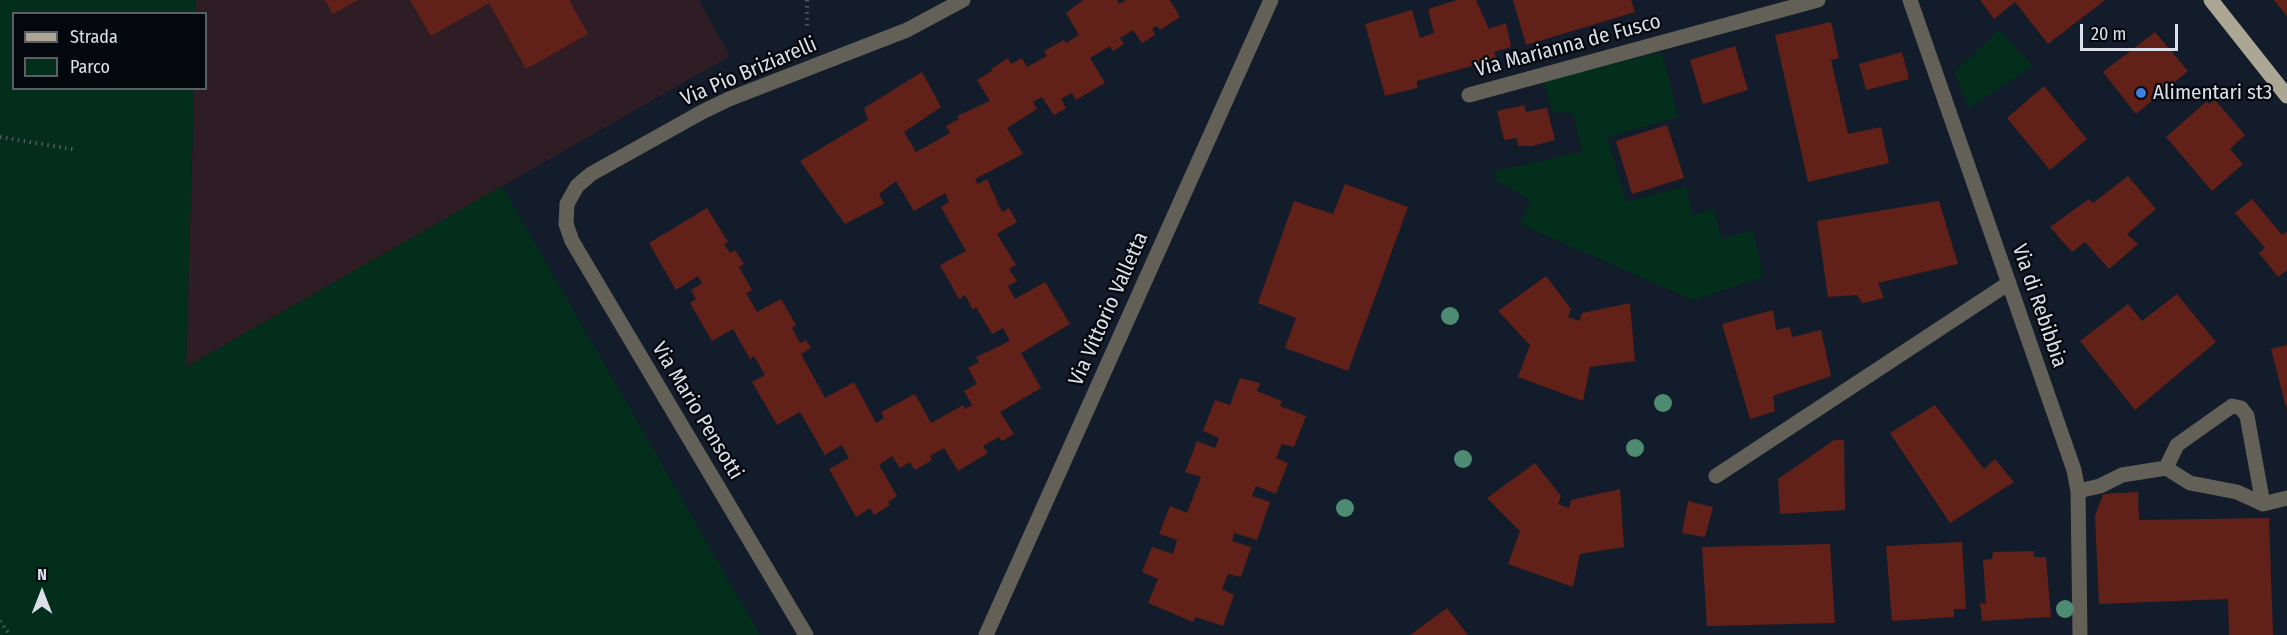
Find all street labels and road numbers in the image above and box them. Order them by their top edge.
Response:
street label: Via Marianna de Fusco [1472,9,1664,83]
street label: Via Pio Briziarelli [677,32,821,112]
street label: Via Vittorio Valletta [1064,228,1154,390]
street label: Via di Rebibbia [2006,241,2072,371]
street label: Via Mario Pensotti [646,338,748,484]

